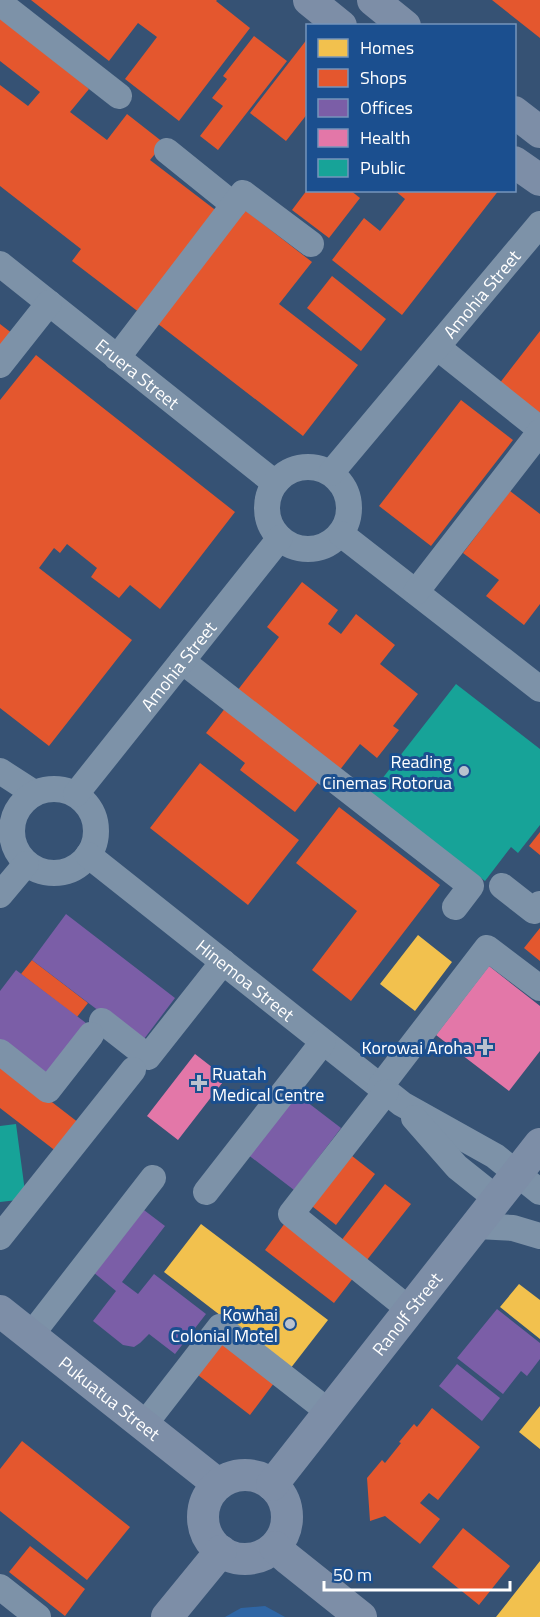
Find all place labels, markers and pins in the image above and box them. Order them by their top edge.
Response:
place label: Reading Cinemas Rotorua [322,748,452,796]
marker: Reading Cinemas Rotorua [457,764,471,778]
place label: Korowai Aroha [362,1034,472,1061]
marker: Korowai Aroha [476,1038,494,1056]
place label: Ruatah Medical Centre [212,1060,324,1108]
marker: Ruatah Medical Centre [190,1074,208,1092]
place label: Kowhai Colonial Motel [170,1301,278,1349]
marker: Kowhai Colonial Motel [283,1317,297,1331]

